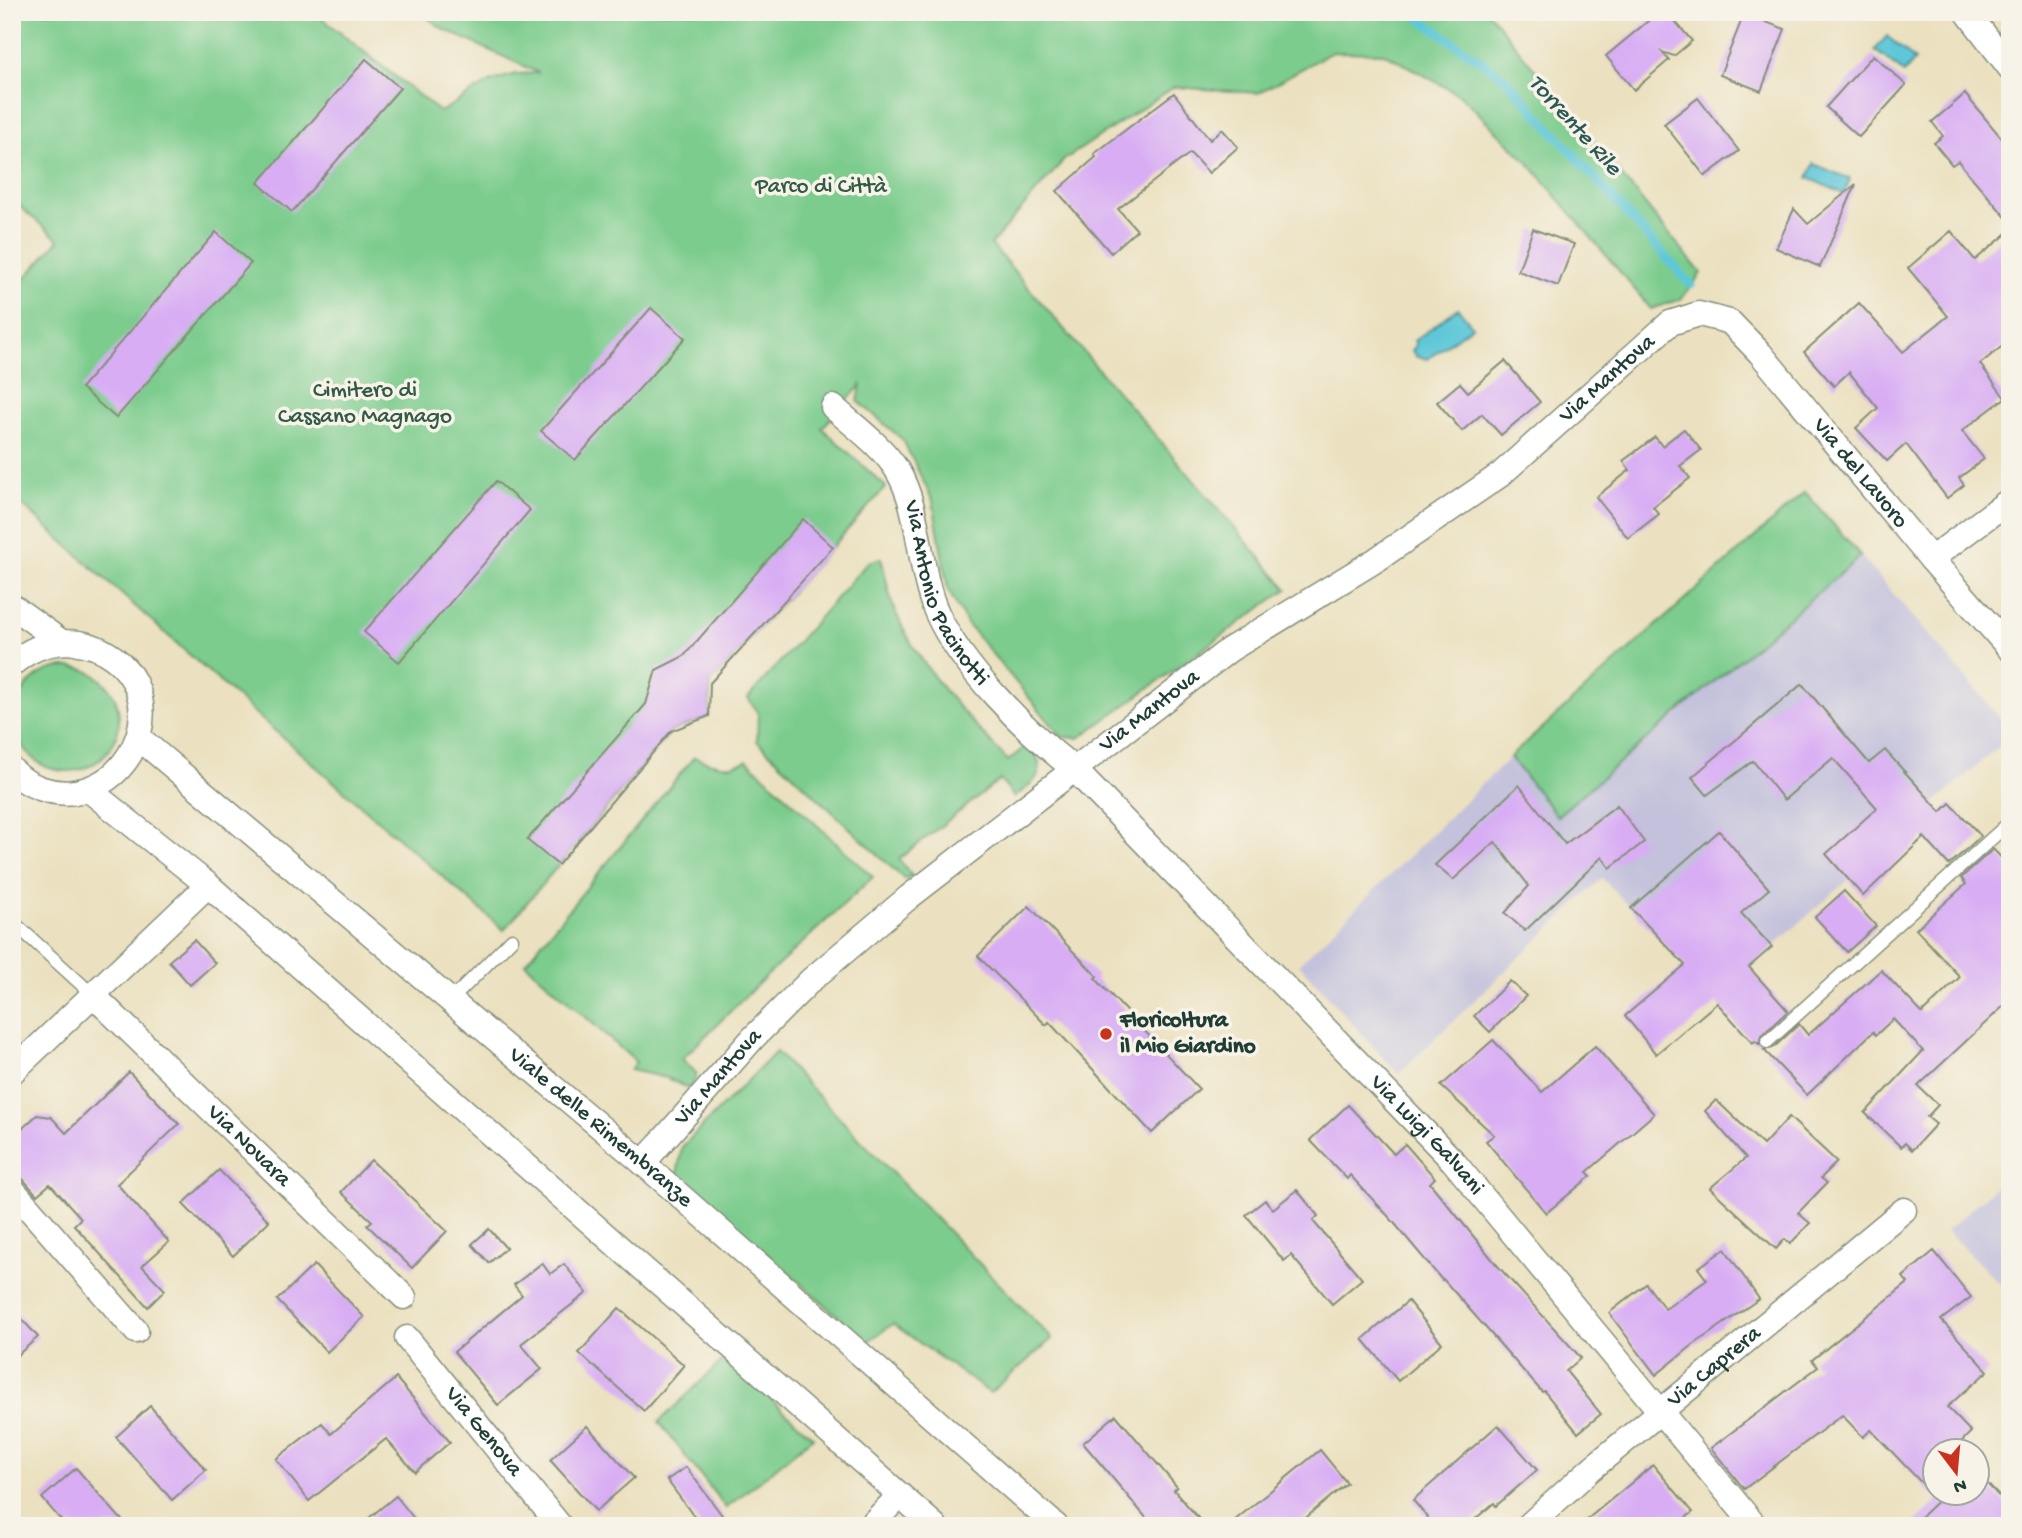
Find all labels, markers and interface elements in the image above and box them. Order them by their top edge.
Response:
water label: Torrente Rile [1521,70,1628,184]
park label: Parco di Città [754,174,888,201]
street label: Via Mantova [1553,328,1662,430]
park label: Cimitero di Cassano Magnago [278,378,452,431]
street label: Via del Lavoro [1806,412,1914,534]
street label: Via Antonio Pacinotti [897,497,994,692]
street label: Via Mantova [1093,663,1206,759]
place label: Floricoltura il Mio Giardino [1119,1008,1256,1061]
street label: Via Mantova [668,1022,769,1132]
marker: Floricoltura il Mio Giardino [1098,1026,1114,1042]
street label: Viale delle Rimembranze [502,1041,699,1214]
street label: Via Luigi Galvani [1363,1069,1489,1201]
street label: Via Novara [200,1099,297,1194]
street label: Via Caprera [1661,1320,1768,1414]
street label: Via Genova [438,1381,529,1483]
north arrow [1920,1436,1990,1506]
text: N [1951,1472,1969,1498]

